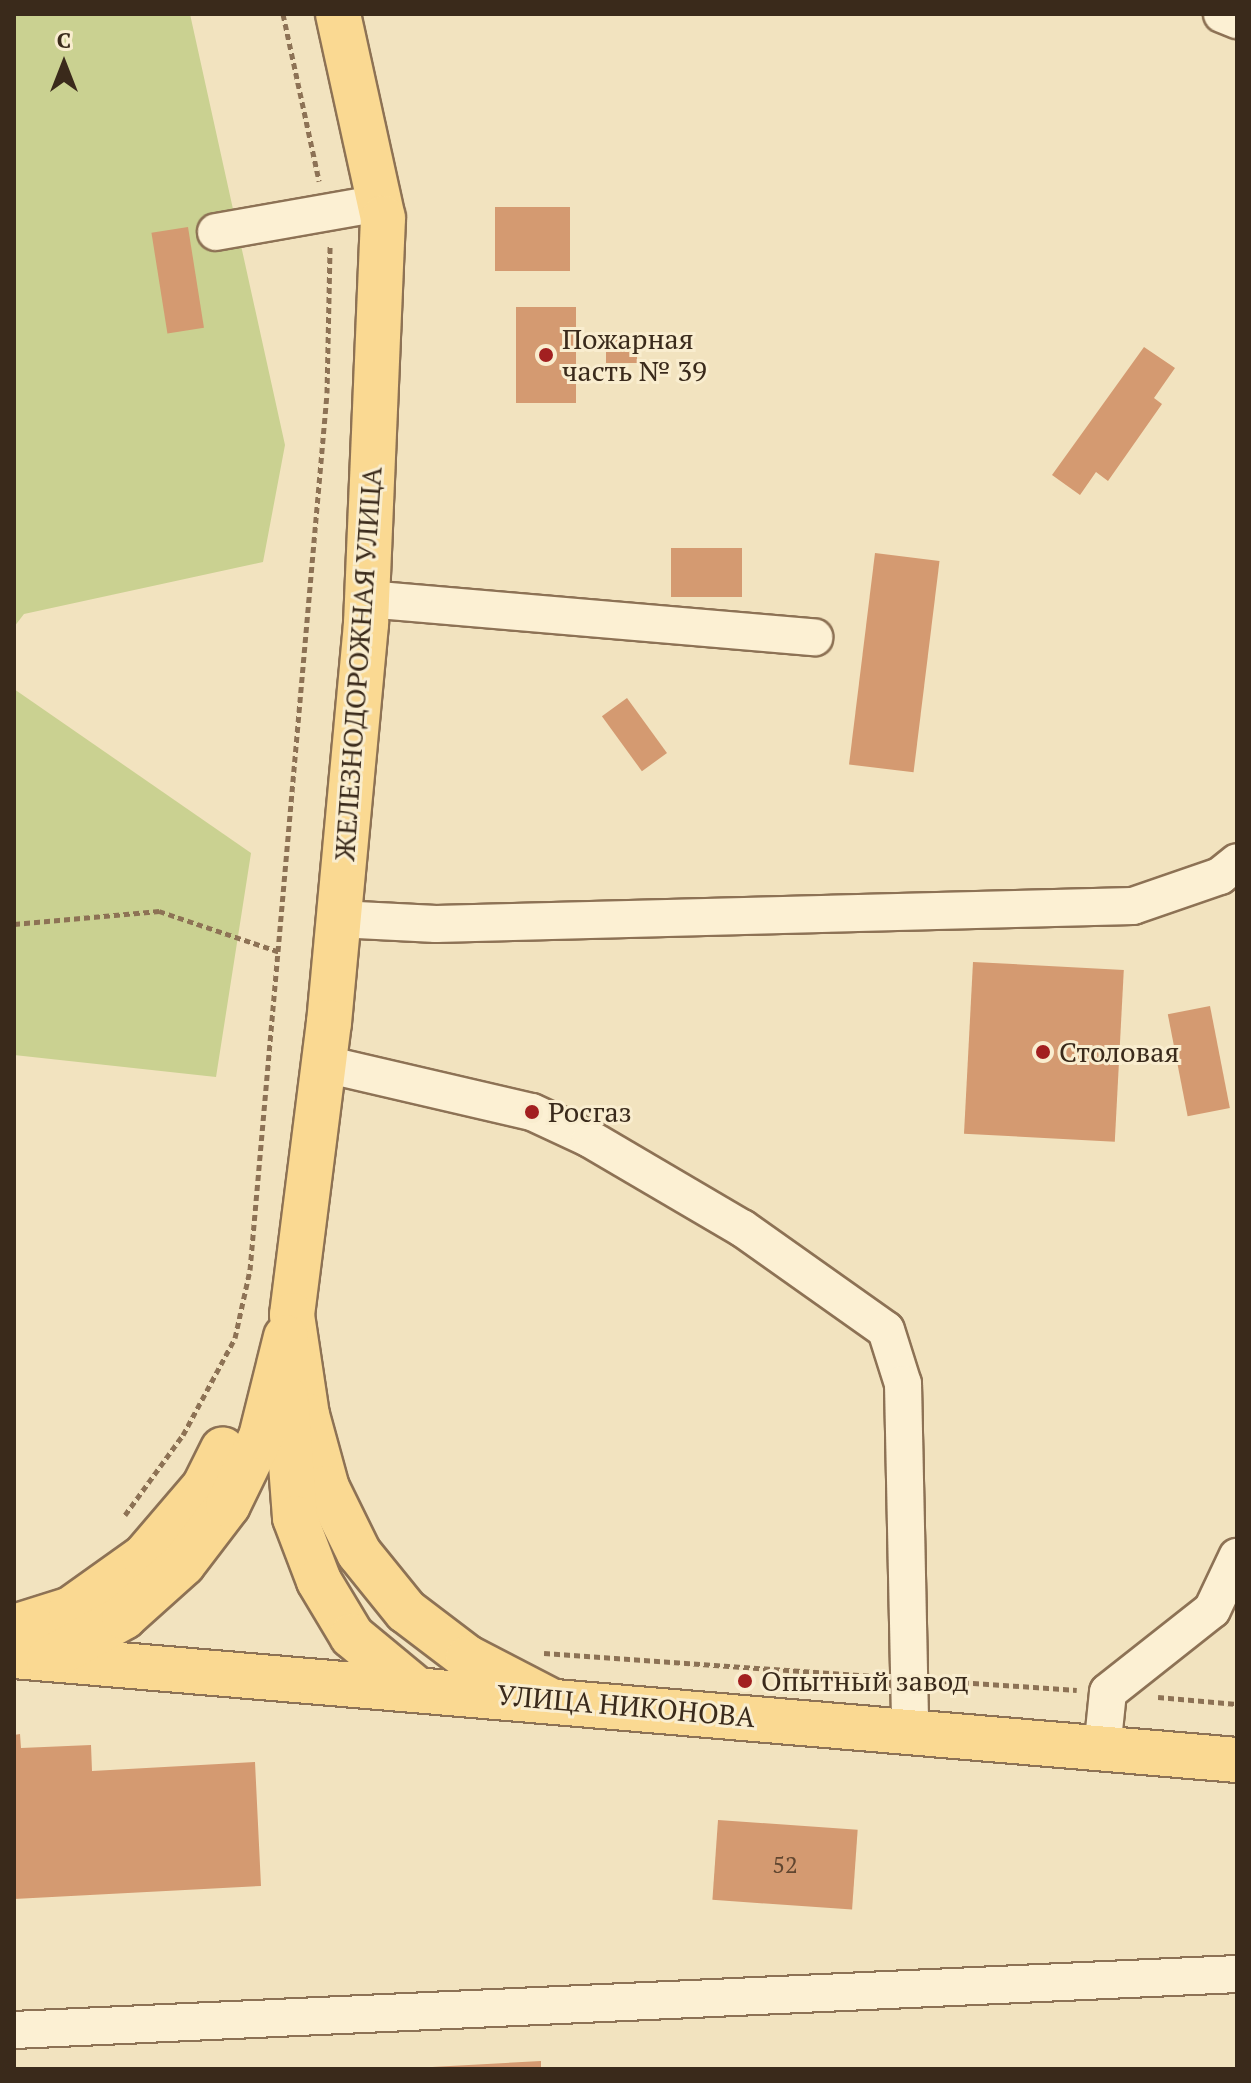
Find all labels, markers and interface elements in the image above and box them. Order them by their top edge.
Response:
north arrow [24,24,104,104]
text: С [57,25,71,54]
place label: Пожарная часть № 39 [562,322,707,388]
marker: Пожарная часть № 39 [537,346,555,364]
street label: ЖЕЛЕЗНОДОРОЖНАЯ УЛИЦА [327,465,389,863]
place label: Столовая [1059,1035,1179,1069]
marker: Столовая [1034,1043,1052,1061]
place label: Росгаз [548,1095,632,1129]
marker: Росгаз [523,1103,541,1121]
place label: Опытный завод [761,1664,969,1698]
marker: Опытный завод [736,1672,754,1690]
street label: УЛИЦА НИКОНОВА [495,1678,757,1734]
house number: 52 [772,1851,798,1879]

